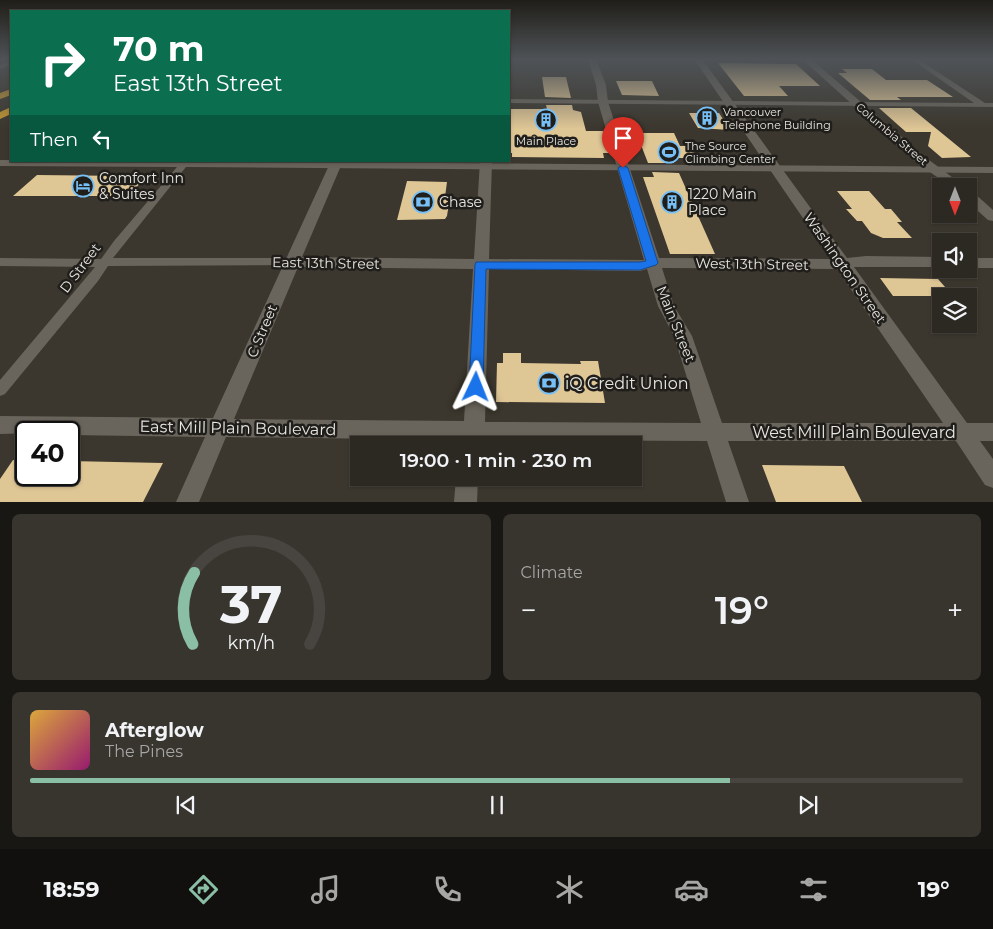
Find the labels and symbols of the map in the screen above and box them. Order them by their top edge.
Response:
street label: Columbia Street [853,100,931,168]
place label: Vancouver Telephone Building [723,105,831,132]
building icon: Vancouver Telephone Building [695,106,719,130]
building icon: Main Place [534,108,558,132]
pin [602,117,644,168]
place label: Main Place [516,134,577,148]
place label: The Source Climbing Center [685,139,776,166]
sports icon: The Source Climbing Center [657,140,681,164]
place label: Comfort Inn & Suites [99,169,184,203]
hotel icon: Comfort Inn & Suites [71,174,95,198]
north arrow [932,178,978,222]
place label: 1220 Main Place [688,185,757,219]
bank icon: Chase [411,190,435,214]
building icon: 1220 Main Place [660,190,684,214]
place label: Chase [439,193,482,211]
street label: Washington Street [800,209,890,327]
street label: D Street [55,239,105,296]
street label: East 13th Street [272,253,380,273]
street label: West 13th Street [695,254,809,274]
street label: Main Street [653,283,700,365]
street label: C Street [243,301,281,360]
position arrow [449,360,501,412]
bank icon: iQ Credit Union [537,371,561,395]
place label: iQ Credit Union [565,374,688,393]
street label: East Mill Plain Boulevard [139,417,337,439]
speed limit sign: 40 [15,421,80,486]
street label: West Mill Plain Boulevard [752,423,956,442]

